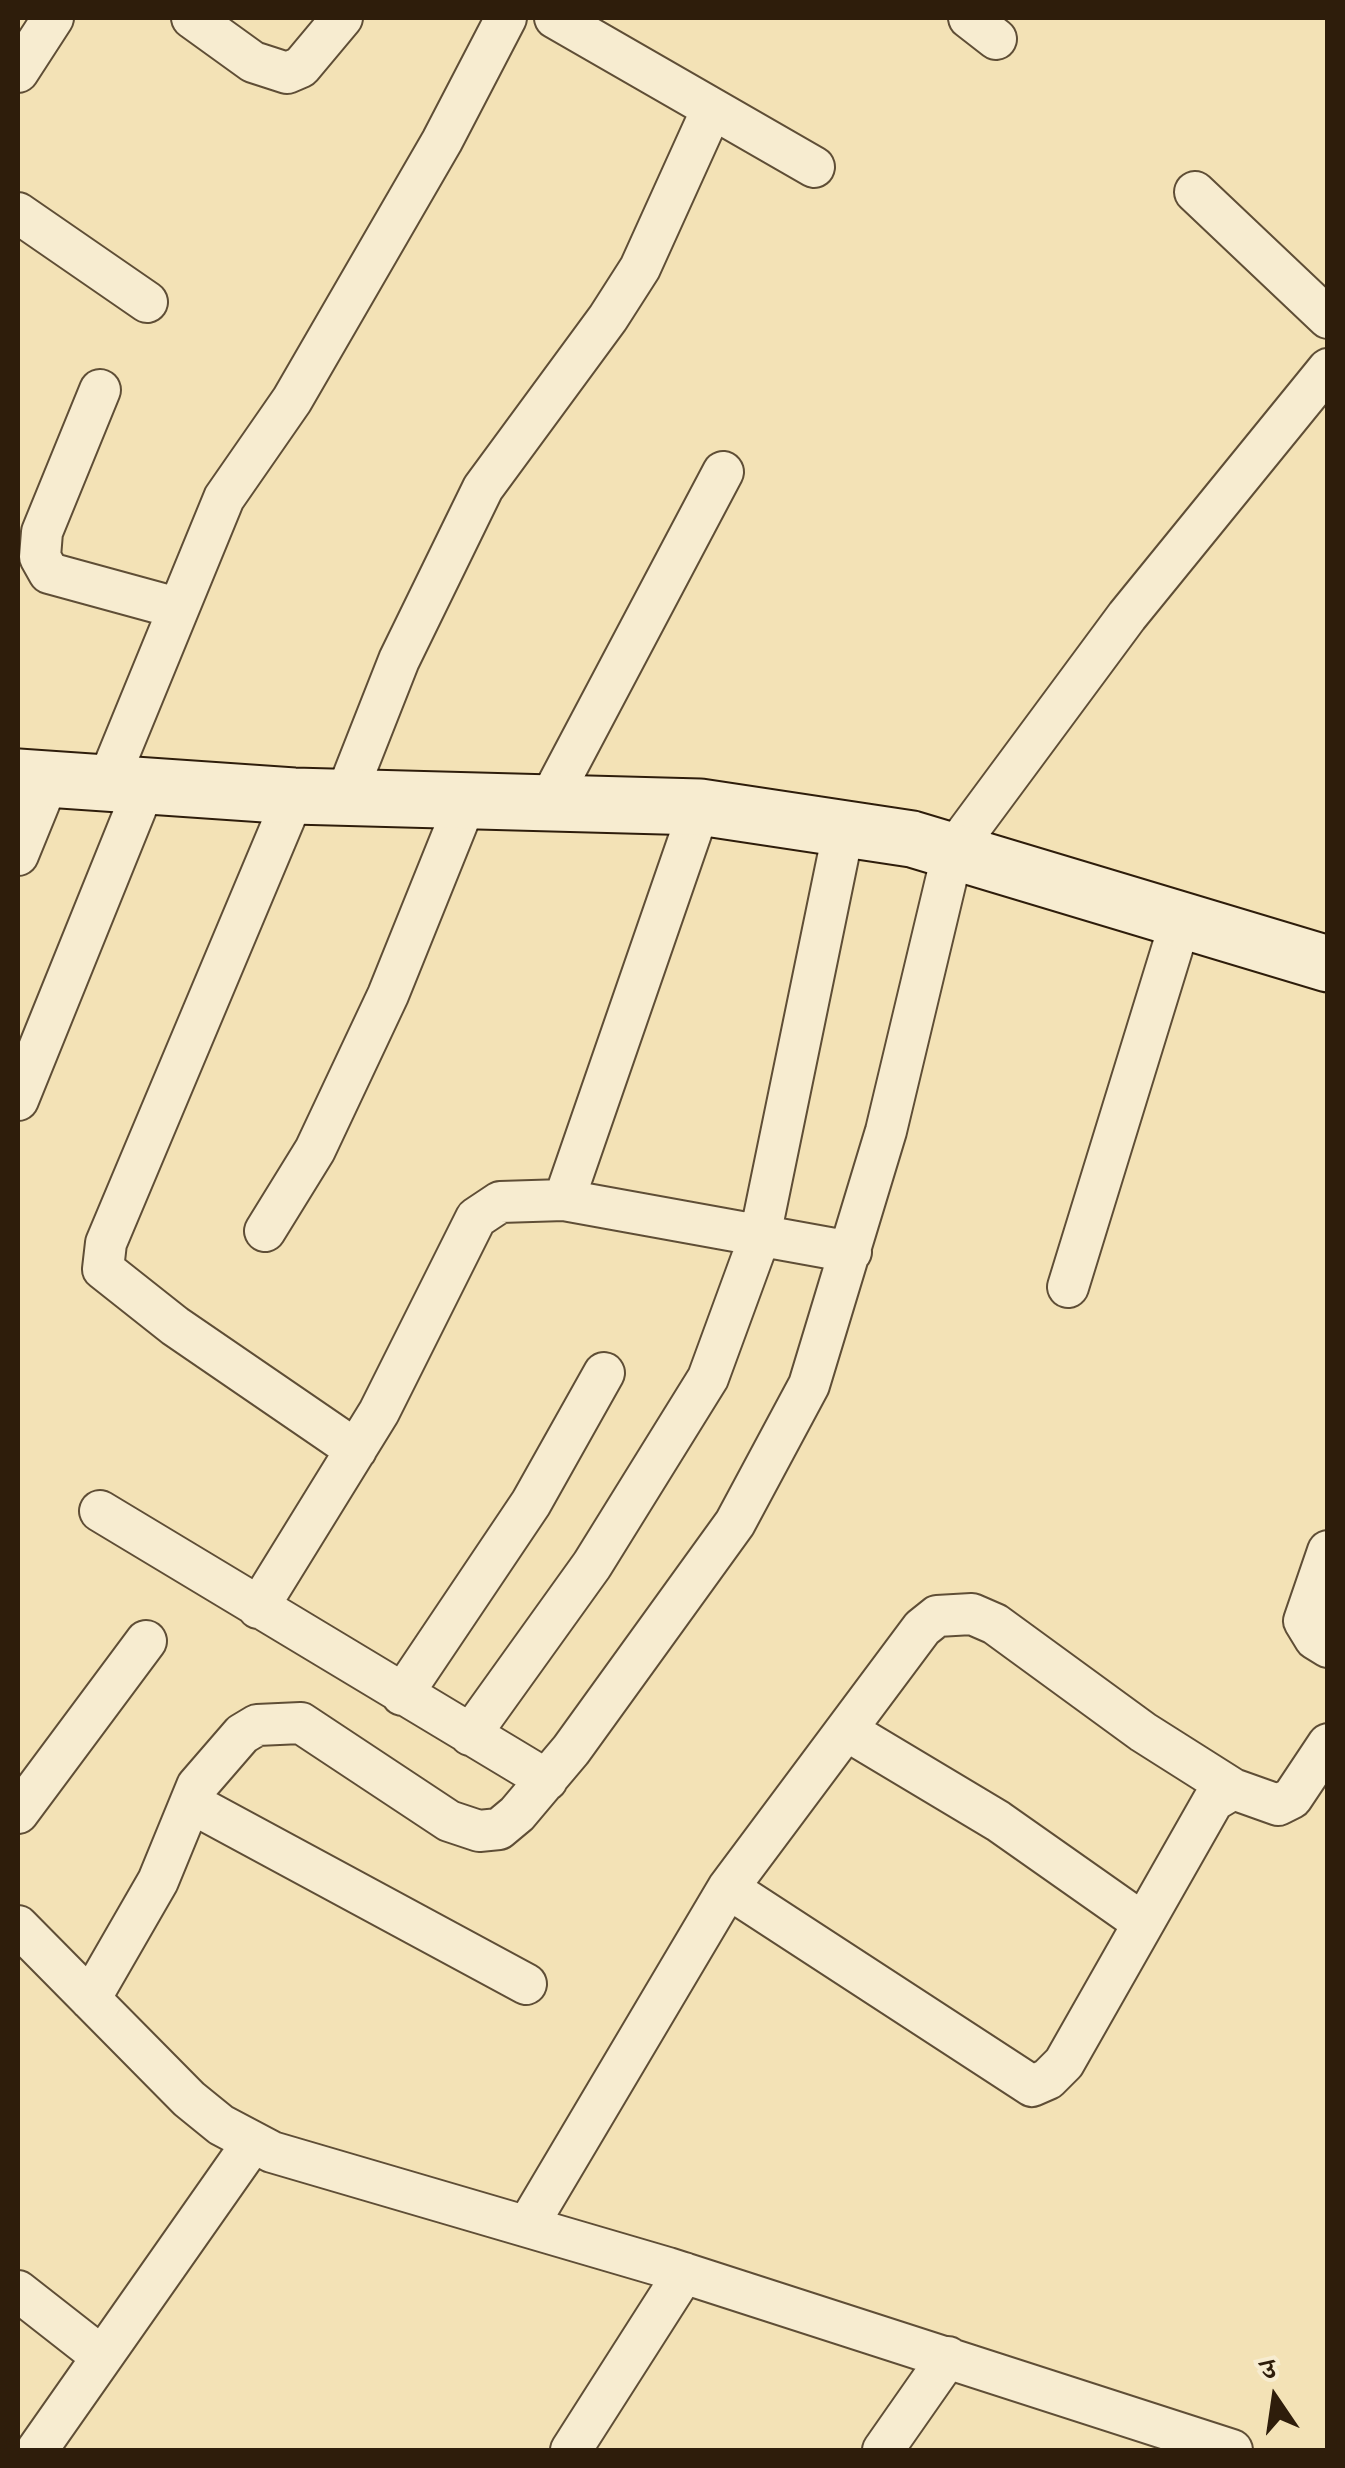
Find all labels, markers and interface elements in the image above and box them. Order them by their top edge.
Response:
text: उ [1257,2347,1280,2390]
north arrow [1225,2348,1325,2448]

